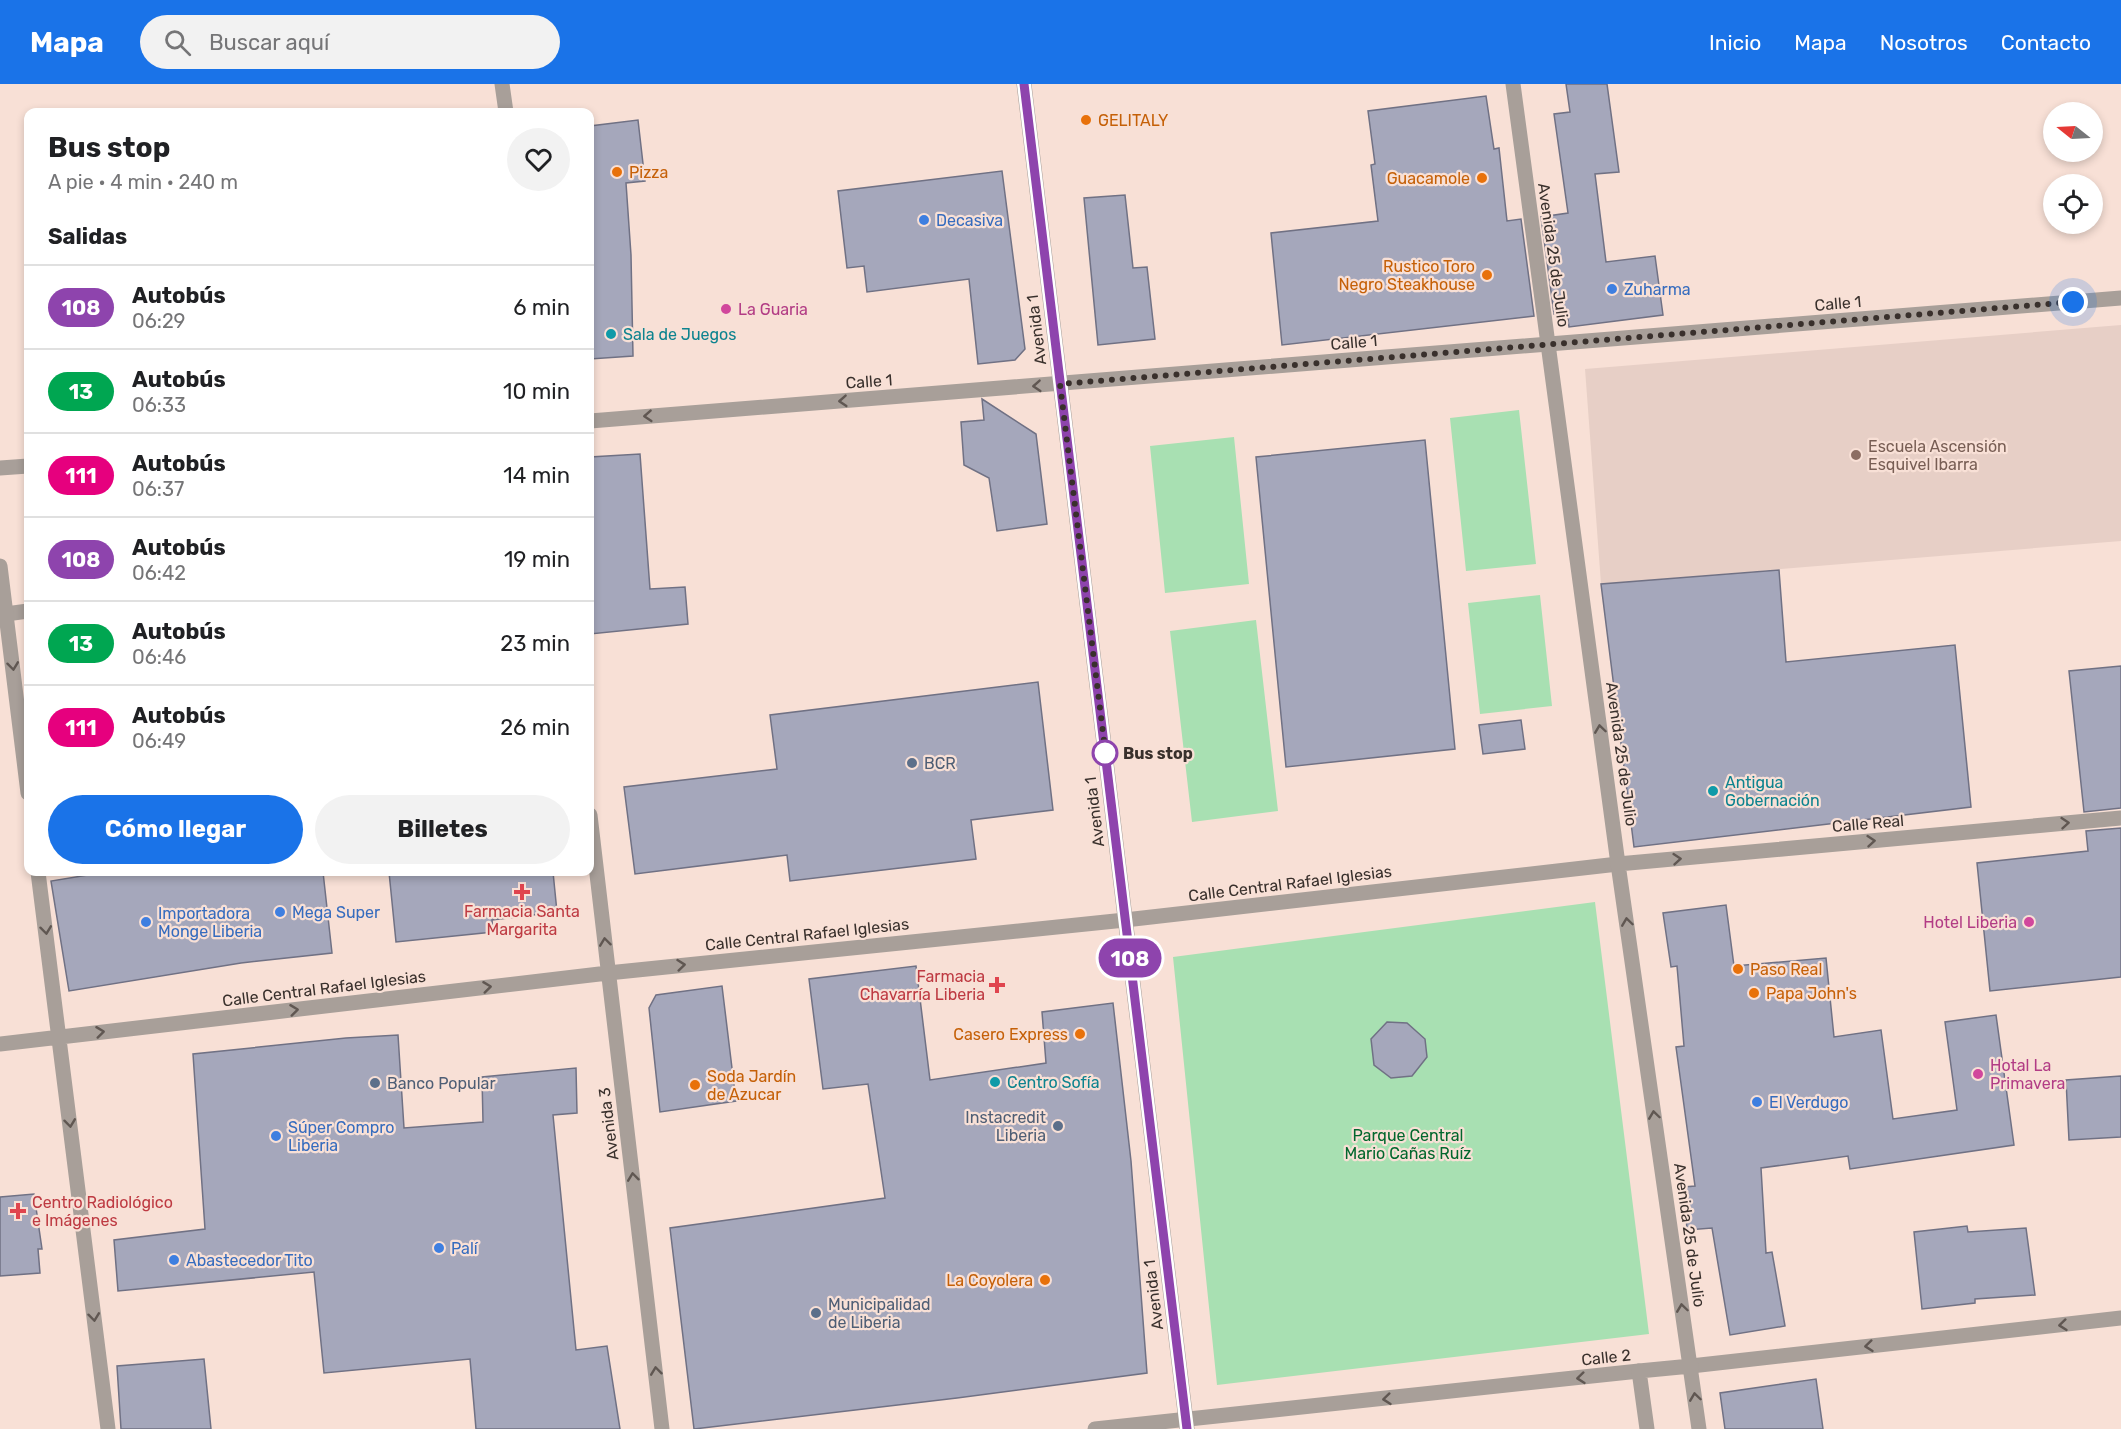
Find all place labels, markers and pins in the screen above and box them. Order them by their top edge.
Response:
place label: GELITALY [1098,111,1168,130]
marker: GELITALY [1079,113,1093,127]
place label: Pizza [629,163,668,182]
marker: Pizza [610,165,624,179]
place label: Guacamole [1387,169,1470,188]
marker: Guacamole [1475,171,1489,185]
place label: Decasiva [936,211,1003,230]
marker: Decasiva [917,213,931,227]
place label: Rustico Toro Negro Steakhouse [1338,257,1475,294]
marker: Rustico Toro Negro Steakhouse [1480,268,1494,282]
place label: Zuharma [1624,280,1691,299]
marker: Zuharma [1605,282,1619,296]
place label: La Guaria [738,300,808,319]
marker: La Guaria [719,302,733,316]
place label: Sala de Juegos [623,325,736,344]
marker: Sala de Juegos [604,327,618,341]
place label: Escuela Ascensión Esquivel Ibarra [1868,437,2007,474]
marker: Escuela Ascensión Esquivel Ibarra [1849,448,1863,462]
marker: Bus stop [1092,740,1118,766]
place label: Bus stop [1123,744,1193,763]
place label: BCR [924,754,956,773]
marker: BCR [905,756,919,770]
place label: Antigua Gobernación [1725,773,1820,810]
marker: Antigua Gobernación [1706,784,1720,798]
marker: Farmacia Santa Margarita [515,885,529,899]
place label: Farmacia Santa Margarita [464,902,580,939]
place label: Mega Super [292,903,380,922]
place label: Importadora Monge Liberia [158,904,262,941]
marker: Mega Super [273,905,287,919]
place label: Hotel Liberia [1923,913,2017,932]
marker: Importadora Monge Liberia [139,915,153,929]
marker: Hotel Liberia [2022,915,2036,929]
place label: Paso Real [1750,960,1822,979]
marker: Paso Real [1731,962,1745,976]
place label: Farmacia Chavarría Liberia [860,967,985,1004]
marker: Farmacia Chavarría Liberia [990,978,1004,992]
place label: Papa John's [1766,984,1857,1003]
marker: Papa John's [1747,986,1761,1000]
place label: Casero Express [953,1025,1068,1044]
marker: Casero Express [1073,1027,1087,1041]
place label: Hotal La Primavera [1990,1056,2065,1093]
place label: Soda Jardín de Azucar [707,1067,796,1104]
marker: Hotal La Primavera [1971,1067,1985,1081]
place label: Centro Sofía [1007,1073,1099,1092]
place label: Banco Popular [387,1074,495,1093]
marker: Centro Sofía [988,1075,1002,1089]
marker: Banco Popular [368,1076,382,1090]
marker: Soda Jardín de Azucar [688,1078,702,1092]
place label: El Verdugo [1769,1093,1848,1112]
marker: El Verdugo [1750,1095,1764,1109]
place label: Instacredit Liberia [965,1108,1046,1145]
place label: Súper Compro Liberia [288,1118,394,1155]
marker: Instacredit Liberia [1051,1119,1065,1133]
marker: Súper Compro Liberia [269,1129,283,1143]
place label: Centro Radiológico e Imágenes [32,1193,173,1230]
marker: Centro Radiológico e Imágenes [9,1202,27,1220]
place label: Palí [451,1239,479,1258]
marker: Palí [432,1241,446,1255]
place label: Abastecedor Tito [186,1251,313,1270]
marker: Abastecedor Tito [167,1253,181,1267]
place label: La Coyolera [946,1271,1033,1290]
marker: La Coyolera [1038,1273,1052,1287]
place label: Municipalidad de Liberia [828,1295,931,1332]
marker: Municipalidad de Liberia [809,1306,823,1320]

